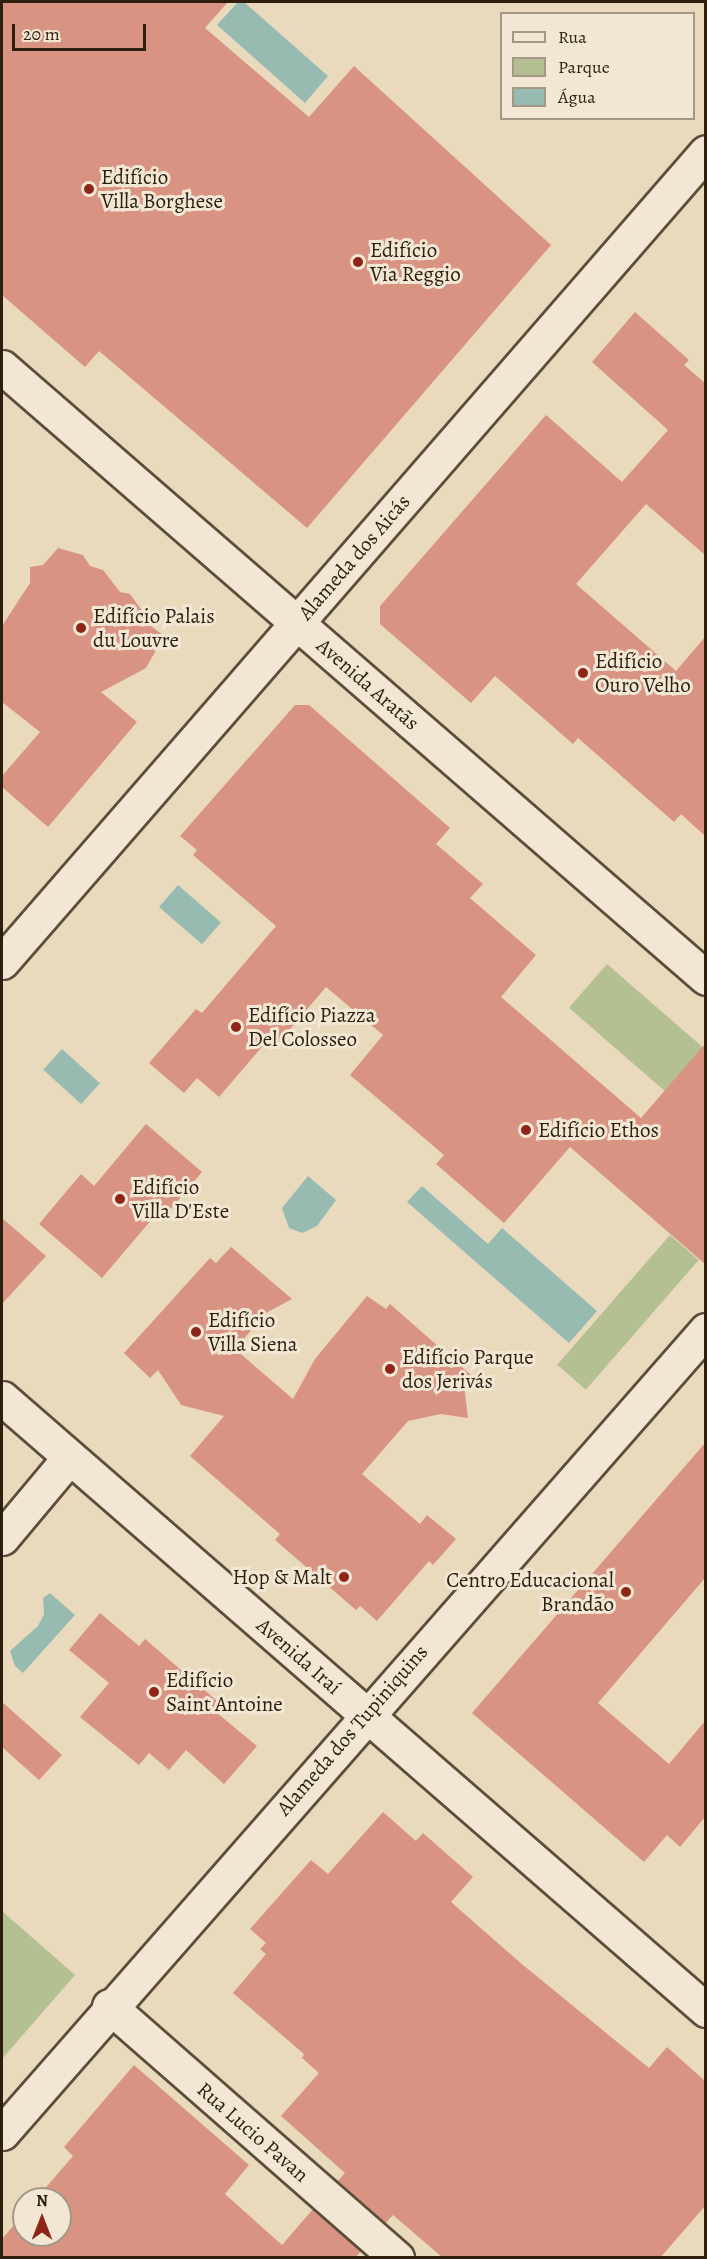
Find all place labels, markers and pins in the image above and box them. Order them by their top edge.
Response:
place label: Edifício Villa Borghese [101,164,223,214]
marker: Edifício Villa Borghese [82,182,96,196]
place label: Edifício Via Reggio [370,237,461,287]
marker: Edifício Via Reggio [351,255,365,269]
place label: Edifício Palais du Louvre [93,603,215,653]
marker: Edifício Palais du Louvre [74,621,88,635]
place label: Edifício Ouro Velho [595,648,691,698]
marker: Edifício Ouro Velho [576,666,590,680]
place label: Edifício Piazza Del Colosseo [248,1002,376,1052]
marker: Edifício Piazza Del Colosseo [229,1020,243,1034]
place label: Edifício Ethos [538,1117,659,1143]
marker: Edifício Ethos [519,1123,533,1137]
place label: Edifício Villa D'Este [132,1174,229,1224]
marker: Edifício Villa D'Este [113,1192,127,1206]
place label: Edifício Villa Siena [208,1307,298,1357]
marker: Edifício Villa Siena [189,1325,203,1339]
place label: Edifício Parque dos Jerivás [402,1344,534,1394]
marker: Edifício Parque dos Jerivás [383,1362,397,1376]
place label: Hop & Malt [233,1564,332,1590]
place label: Centro Educacional Brandão [446,1567,614,1617]
marker: Hop & Malt [337,1570,351,1584]
marker: Centro Educacional Brandão [619,1585,633,1599]
place label: Edifício Saint Antoine [166,1667,283,1717]
marker: Edifício Saint Antoine [147,1685,161,1699]

